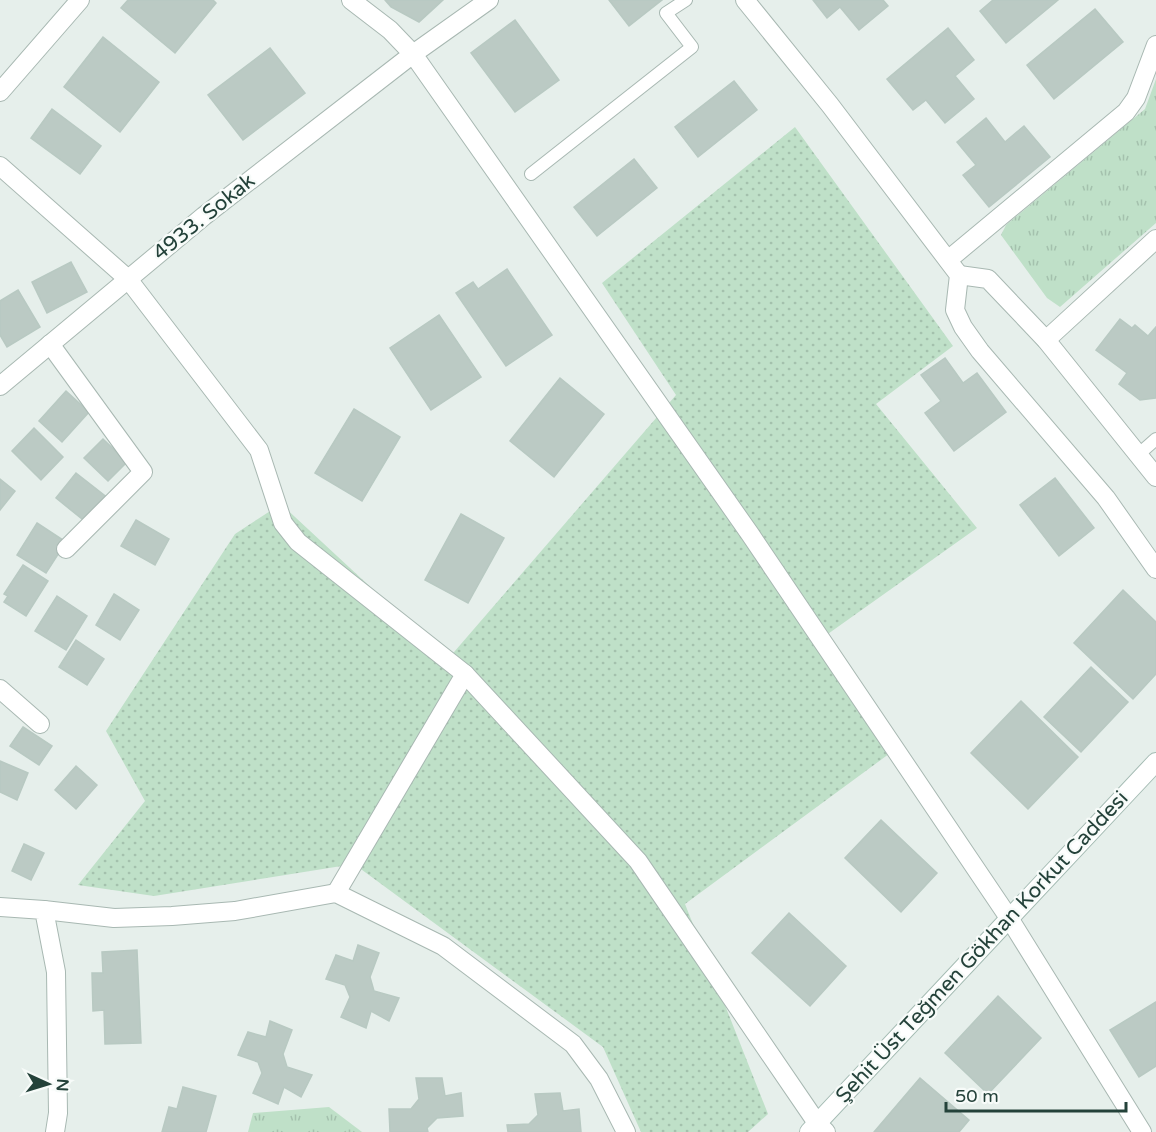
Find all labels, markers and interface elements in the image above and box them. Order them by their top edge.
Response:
street label: 4933. Sokak [148,168,260,266]
street label: Şehit Üst Teğmen Gökhan Korkut Caddesi [831,786,1133,1108]
north arrow [18,1054,78,1114]
scale bar [946,1075,1126,1113]
text: N [52,1078,72,1092]
text: 50 m [955,1085,999,1107]

